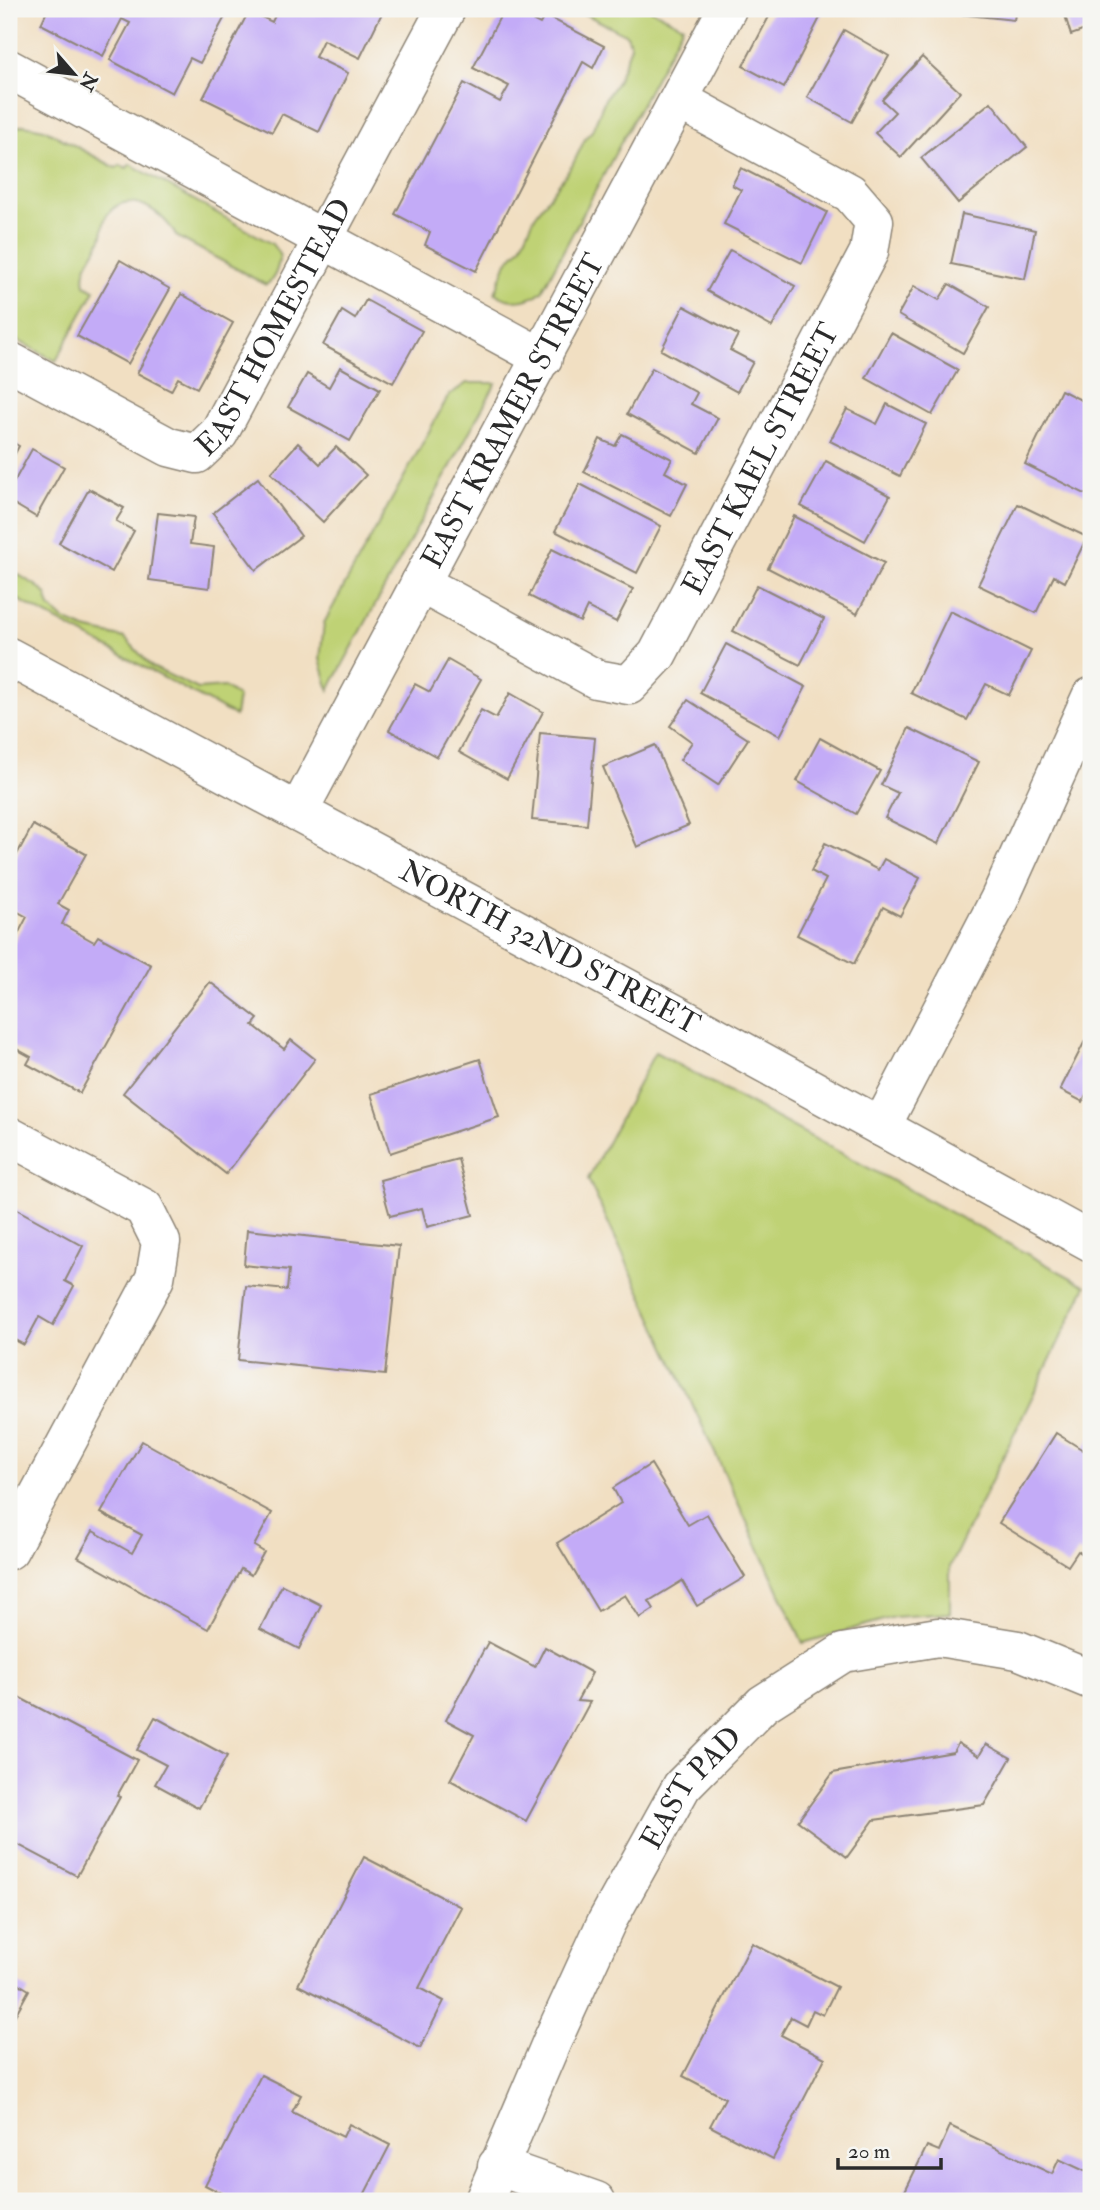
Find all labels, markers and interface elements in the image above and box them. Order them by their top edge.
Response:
north arrow [38,38,108,108]
text: N [73,67,103,96]
street label: EAST HOMESTEAD [188,192,360,464]
street label: EAST KRAMER STREET [413,247,612,575]
street label: EAST KAEL STREET [674,316,847,601]
street label: NORTH 32ND STREET [394,852,707,1043]
street label: EAST PAD [632,1718,749,1856]
scale bar [838,2126,941,2170]
text: 20 m [848,2138,890,2165]

